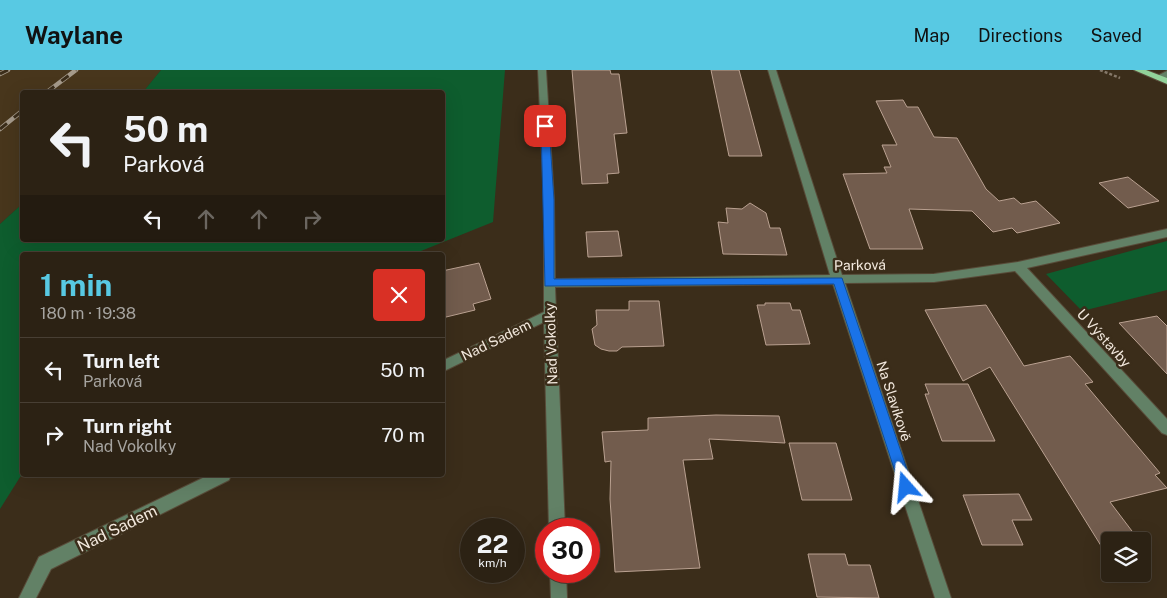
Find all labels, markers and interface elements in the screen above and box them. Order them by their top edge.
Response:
text: Waylane [25,21,123,49]
text: Map [913,25,950,46]
text: Directions [978,25,1063,46]
text: Saved [1091,25,1142,46]
pin [524,105,566,147]
text: 50 m [123,109,208,150]
icon: left [40,110,105,175]
icon: arrive [531,112,559,140]
text: Parková [123,151,205,177]
icon: left [139,205,167,233]
icon: ahead [192,205,220,233]
icon: ahead [245,205,273,233]
icon: right [298,205,326,233]
street label: Parková [834,257,886,273]
text: 1 min [40,267,112,303]
button: close [373,269,425,321]
street label: Nad Vokolky [542,302,560,385]
text: 180 m · 19:38 [40,304,136,323]
street label: U Výstavby [1074,306,1134,371]
street label: Nad Sadem [459,316,533,364]
text: Turn left [83,350,160,372]
icon: left [40,356,68,384]
text: 50 m [380,359,425,381]
street label: Na Slavíkově [874,359,915,443]
text: Parková [83,372,142,391]
text: Turn right [83,415,172,437]
icon: right [40,421,68,449]
text: 70 m [381,424,425,446]
text: Nad Vokolky [83,437,176,456]
position arrow [879,460,931,512]
street label: Nad Sadem [74,501,160,556]
speed limit sign: 30 [535,518,600,583]
text: 22 [477,529,508,559]
map controls [1101,532,1151,582]
button: layers [1101,532,1151,582]
text: km/h [478,556,507,570]

